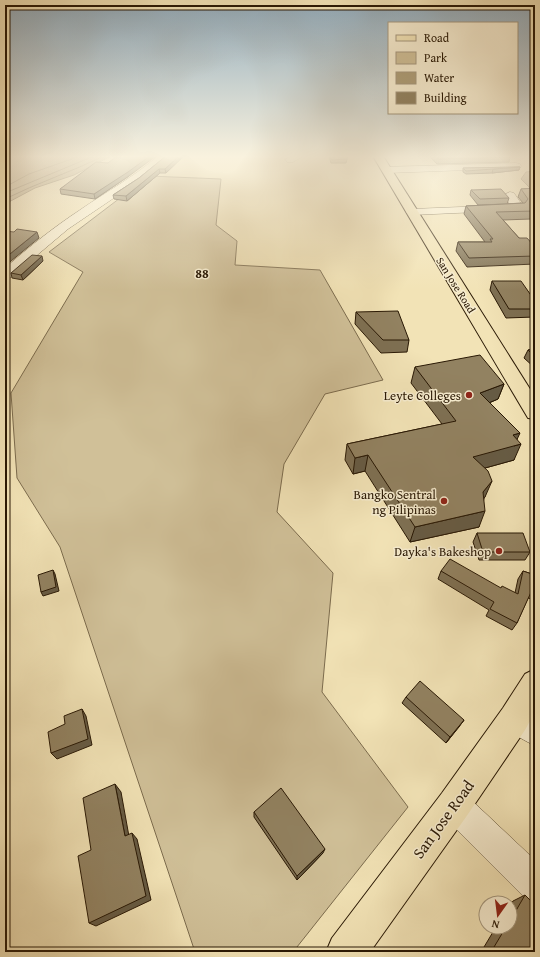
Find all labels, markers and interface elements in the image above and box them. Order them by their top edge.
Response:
legend [388,22,518,114]
text: Road [424,29,450,46]
text: Park [424,49,448,66]
text: Water [424,69,454,86]
text: Building [424,89,467,106]
street label: San Jose Road [432,254,480,316]
district label: 88 [195,264,209,283]
place label: Leyte Colleges [384,386,461,405]
marker: Leyte Colleges [464,390,474,400]
place label: Bangko Sentral ng Pilipinas [354,485,436,519]
marker: Bangko Sentral ng Pilipinas [439,496,449,506]
place label: Dayka's Bakeshop [394,542,491,561]
marker: Dayka's Bakeshop [494,546,504,556]
street label: San Jose Road [406,774,480,863]
north arrow [478,895,518,935]
text: N [489,916,501,933]

